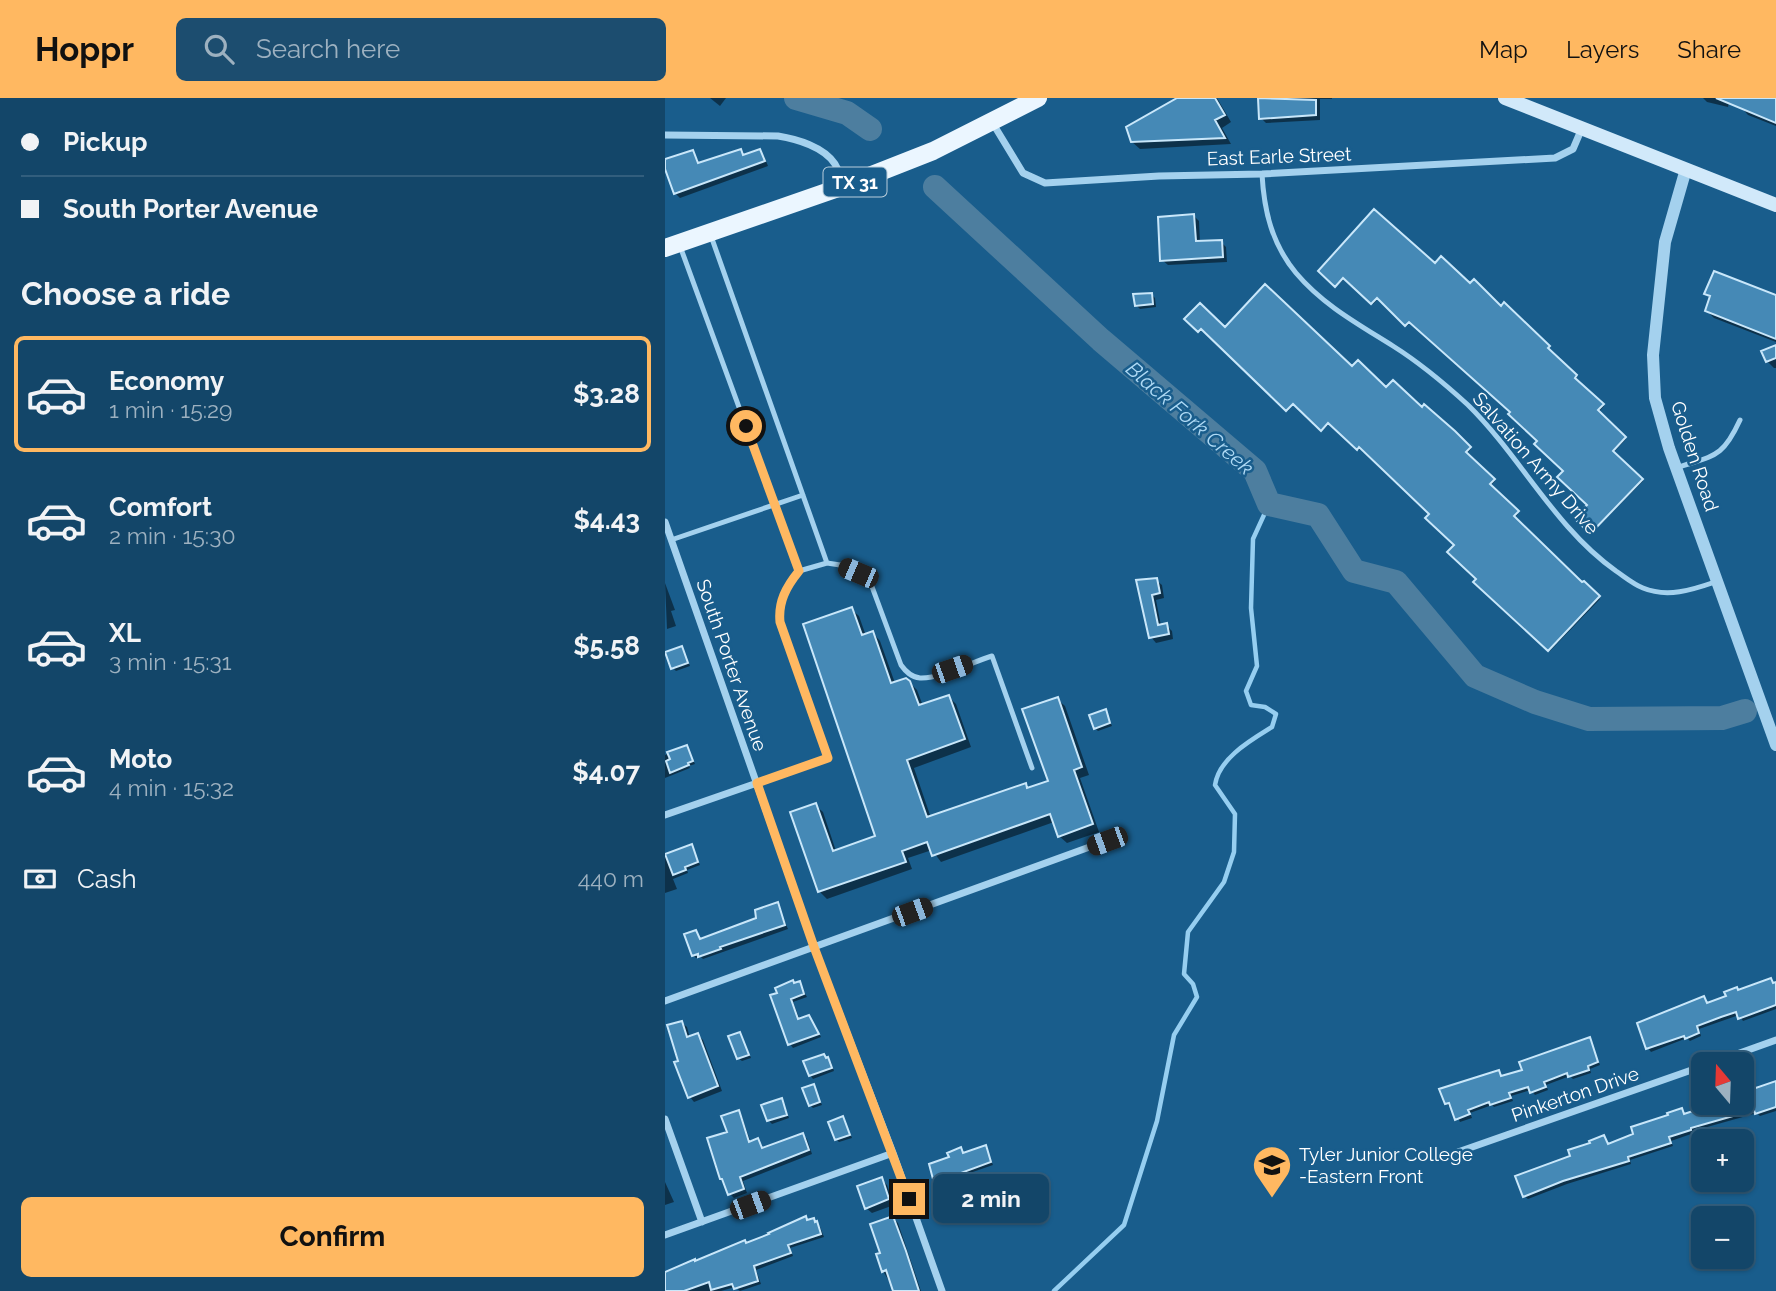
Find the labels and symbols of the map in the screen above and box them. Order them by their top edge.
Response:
street label: East Earle Street [1206,142,1352,170]
road number: TX 31 [823,168,887,196]
water label: Black Fork Creek [1121,356,1259,480]
street label: Salvation Army Drive [1468,388,1604,538]
street label: Golden Road [1667,398,1723,514]
route start [730,410,762,442]
car [835,555,882,591]
street label: South Porter Avenue [692,576,772,754]
car [929,652,976,686]
car [1084,824,1131,858]
car [889,895,936,929]
north arrow [1691,1052,1753,1115]
street label: Pinkerton Drive [1508,1062,1642,1126]
place label: Tyler Junior College -Eastern Front [1299,1143,1473,1187]
school or university icon: Tyler Junior College -Eastern Front [1251,1144,1293,1199]
callout: 2 min [933,1174,1049,1224]
route end [893,1183,925,1215]
car [727,1188,774,1222]

